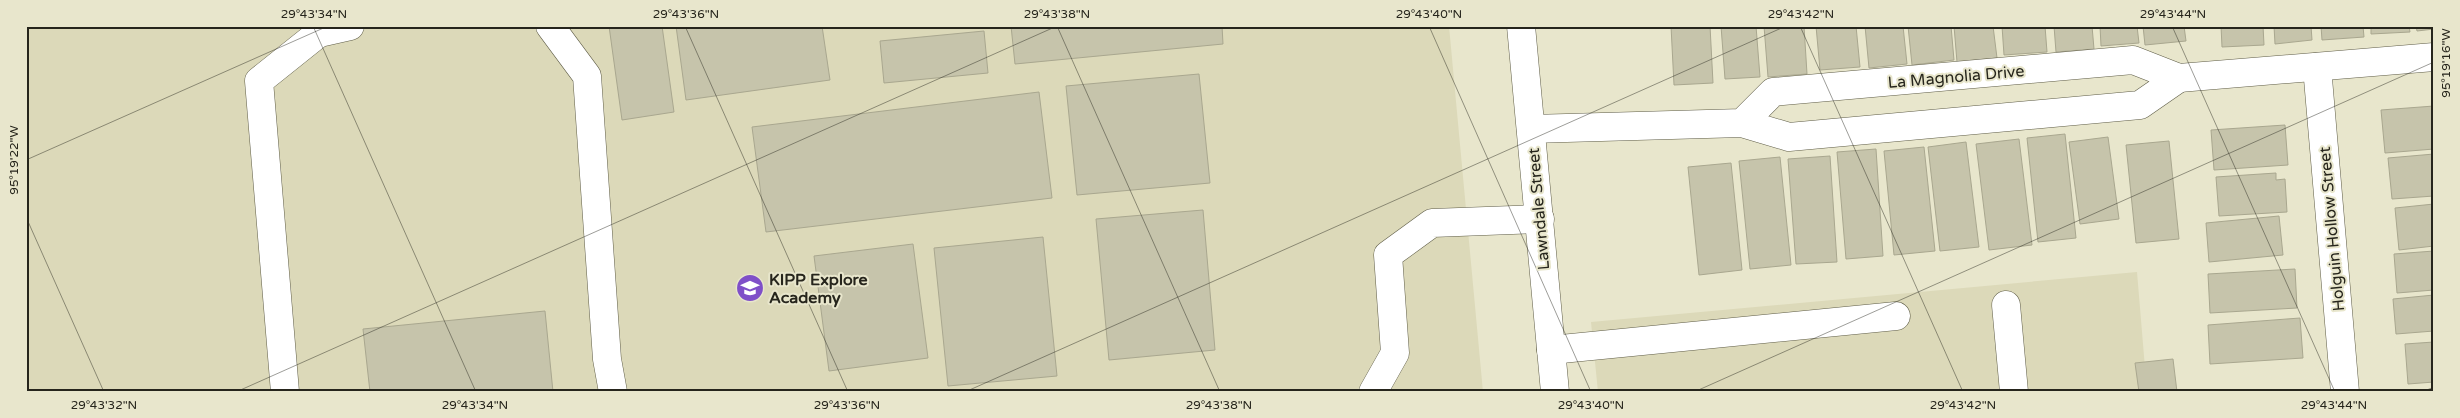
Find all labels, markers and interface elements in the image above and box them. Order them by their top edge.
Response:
text: 29°43'34"N [281,7,347,21]
text: 29°43'36"N [653,7,719,21]
text: 29°43'38"N [1024,7,1090,21]
text: 29°43'40"N [1396,7,1462,21]
text: 29°43'42"N [1768,7,1834,21]
text: 29°43'44"N [2140,7,2206,21]
text: 95°19'16"W [2439,28,2453,98]
street label: La Magnolia Drive [1887,61,2025,93]
text: 95°19'22"W [7,125,21,195]
street label: Holguin Hollow Street [2315,146,2349,312]
street label: Lawndale Street [1524,147,1554,271]
place label: KIPP Explore Academy [769,270,868,308]
school or university icon: KIPP Explore Academy [735,273,765,303]
text: 29°43'32"N [71,398,137,412]
text: 29°43'34"N [442,398,508,412]
text: 29°43'36"N [814,398,880,412]
text: 29°43'38"N [1186,398,1252,412]
text: 29°43'40"N [1558,398,1624,412]
text: 29°43'42"N [1930,398,1996,412]
text: 29°43'44"N [2301,398,2367,412]

